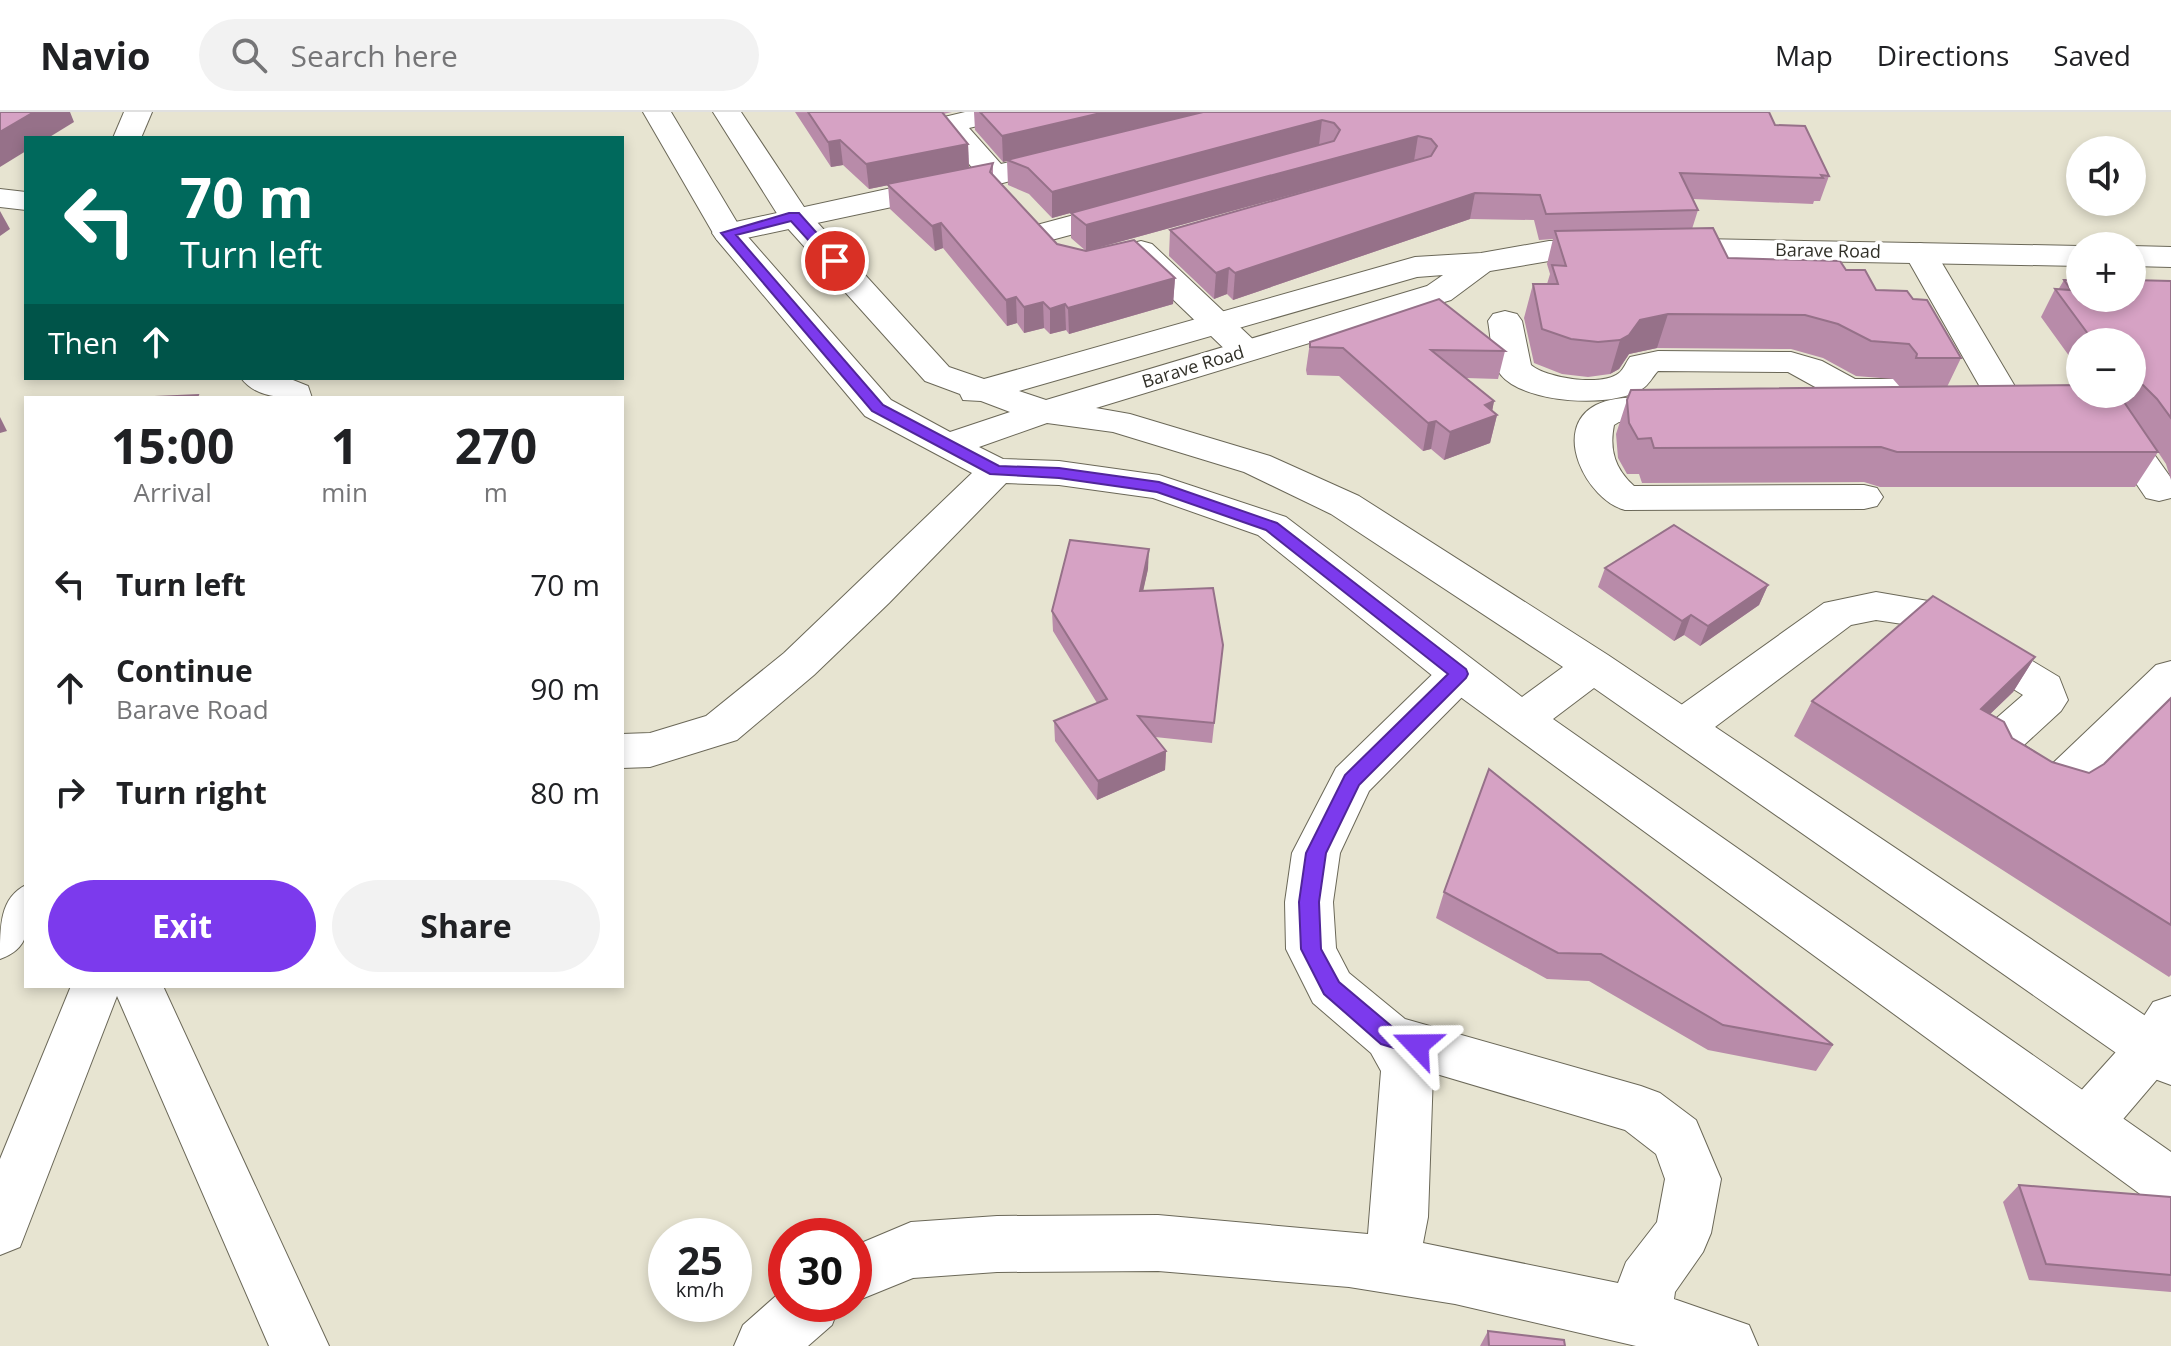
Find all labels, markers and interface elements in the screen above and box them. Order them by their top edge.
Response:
search box [199,19,759,91]
text: Navio [40,29,151,81]
icon: search [227,33,271,77]
text: Search here [291,35,458,76]
text: Map [1775,36,1833,74]
text: Directions [1877,36,2009,74]
text: Saved [2053,36,2131,74]
map controls [2066,136,2146,408]
button: sound [2066,136,2146,216]
text: 70 m [180,158,314,234]
icon: left [48,168,152,272]
pin [801,227,869,295]
text: Turn left [180,230,322,279]
button: + [2066,232,2146,312]
street label: Barave Road [1775,237,1881,263]
icon: arrive [813,239,857,283]
icon: ahead [134,320,178,364]
text: Then [48,322,118,363]
button: − [2066,328,2146,408]
street label: Barave Road [1139,339,1247,393]
text: 15:00 [111,413,234,478]
text: 1 [331,413,358,478]
text: 270 [455,413,537,478]
text: Arrival [133,474,212,510]
text: min [321,474,368,510]
text: m [484,474,508,510]
icon: left [48,562,92,606]
text: Turn left [116,564,246,605]
text: 70 m [530,564,600,605]
text: Continue [116,650,253,691]
icon: ahead [48,666,92,710]
text: 90 m [530,668,600,709]
text: Barave Road [116,691,269,727]
icon: right [48,770,92,814]
text: Turn right [116,772,267,813]
text: 80 m [530,772,600,813]
button: Exit [48,880,316,972]
button: Share [332,880,600,972]
position arrow [1375,1003,1459,1087]
speed limit sign: 30 [768,1218,872,1322]
text: 25 [677,1232,723,1287]
text: km/h [676,1276,724,1303]

